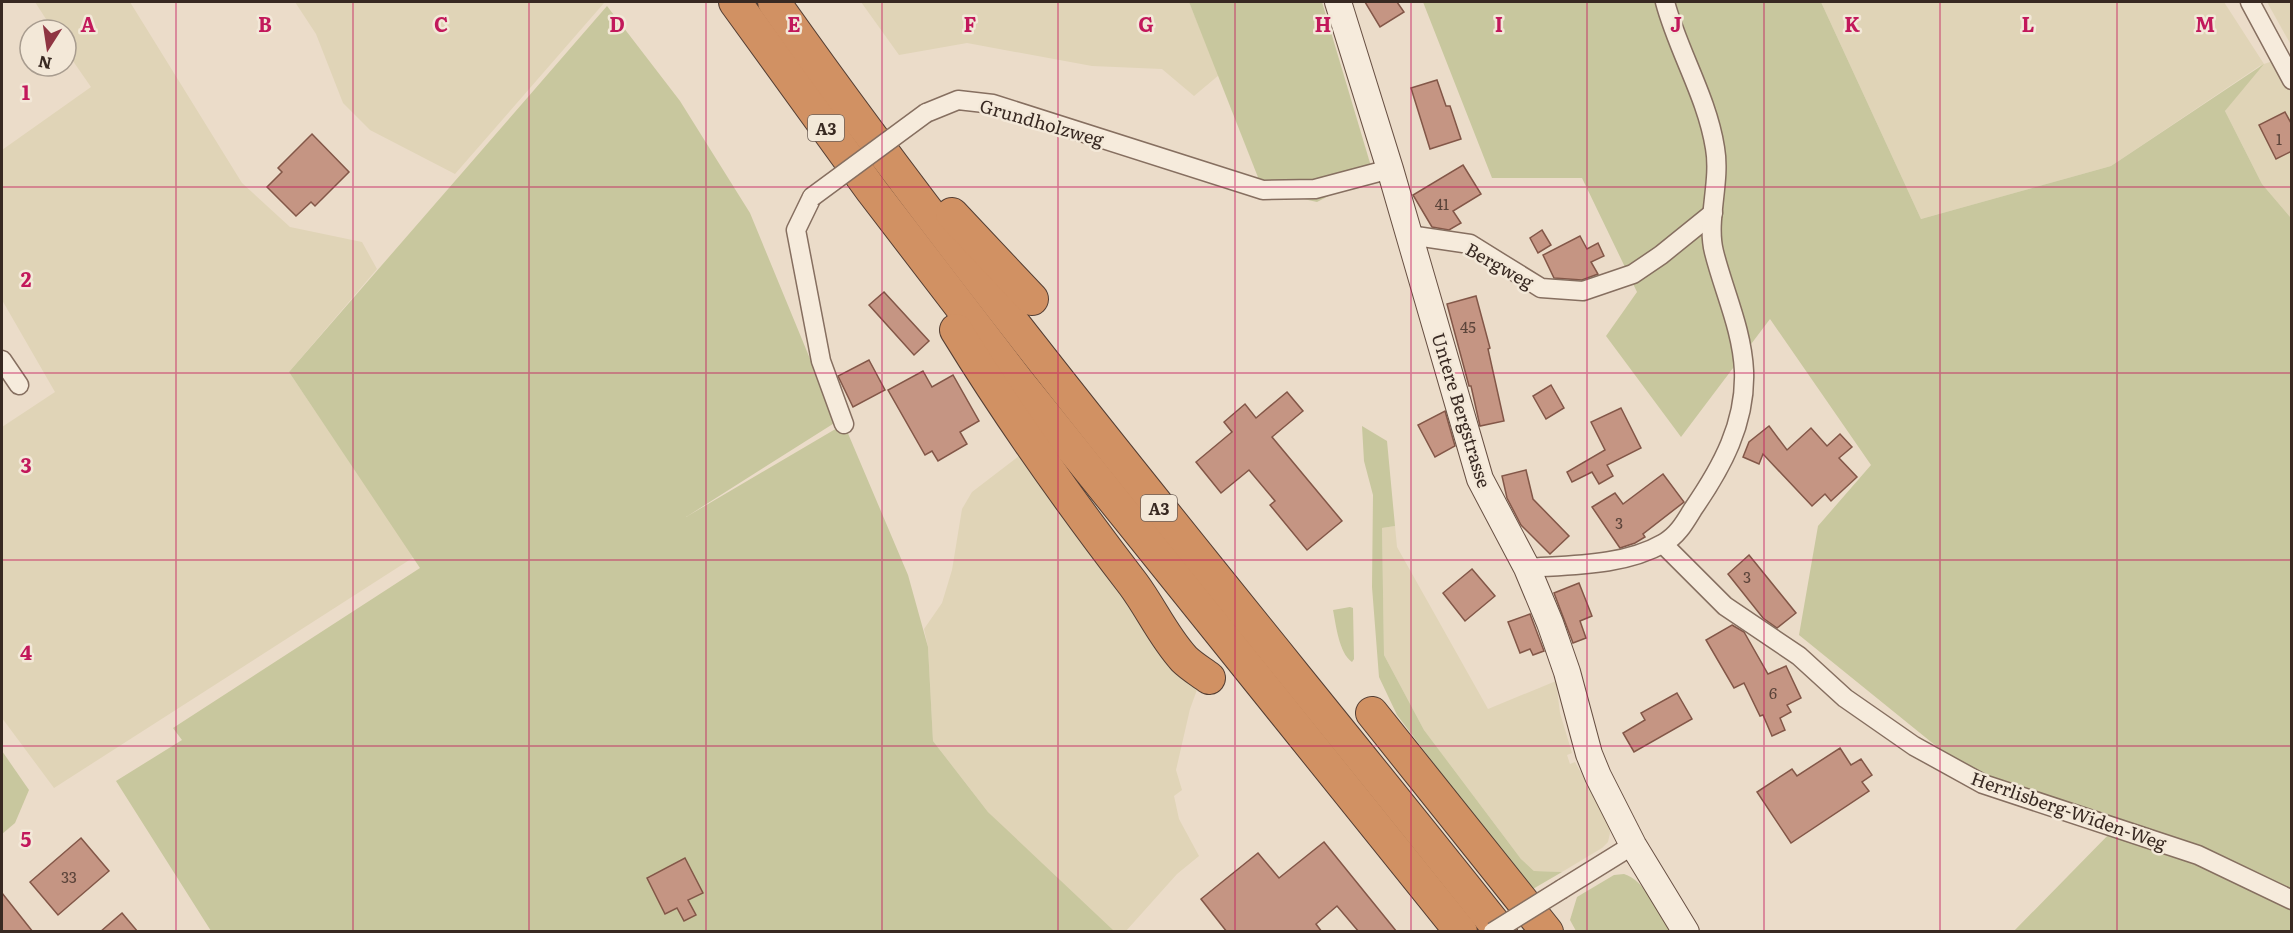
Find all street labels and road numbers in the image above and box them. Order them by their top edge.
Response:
street label: Grundholzweg [977,91,1108,153]
road number: A3 [808,115,844,141]
street label: Bergweg [1461,235,1540,295]
street label: Untere Bergstrasse [1426,329,1498,491]
road number: A3 [1141,495,1177,521]
street label: Herrlisberg-Widen-Weg [1968,764,2171,856]

